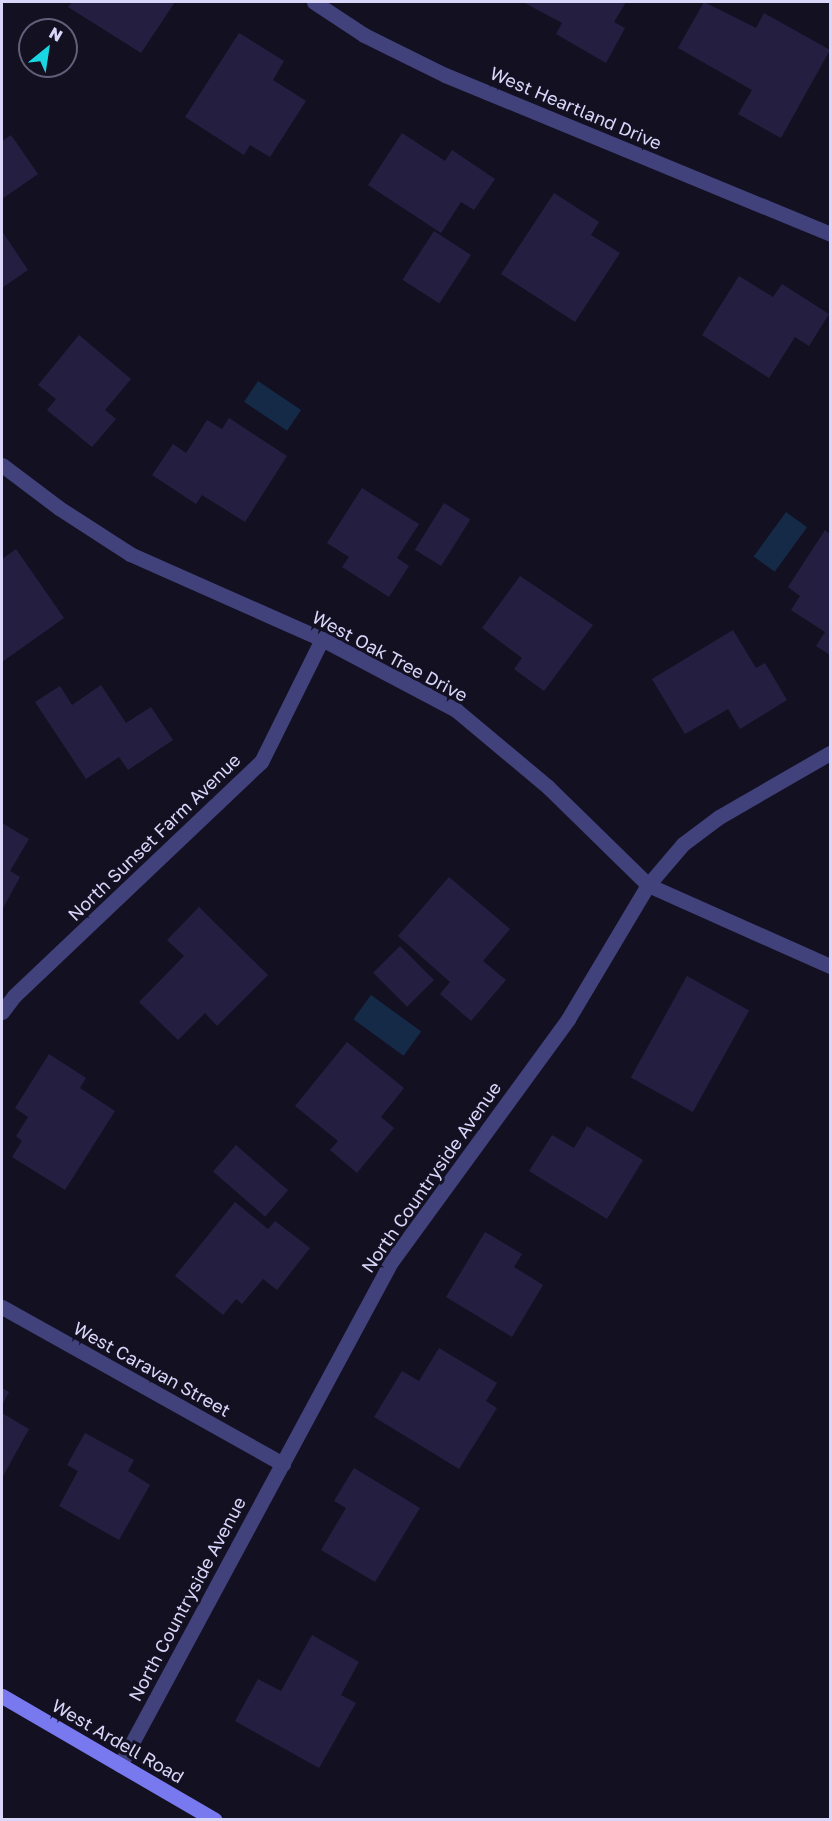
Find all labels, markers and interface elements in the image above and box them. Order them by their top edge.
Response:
north arrow [18,18,78,78]
text: N [46,22,66,46]
street label: West Heartland Drive [487,62,665,154]
street label: West Oak Tree Drive [309,606,471,706]
street label: North Sunset Farm Avenue [63,749,245,925]
street label: North Countryside Avenue [357,1077,505,1277]
street label: West Caravan Street [70,1317,234,1421]
street label: North Countryside Avenue [124,1493,250,1705]
street label: West Ardell Road [48,1694,188,1788]

